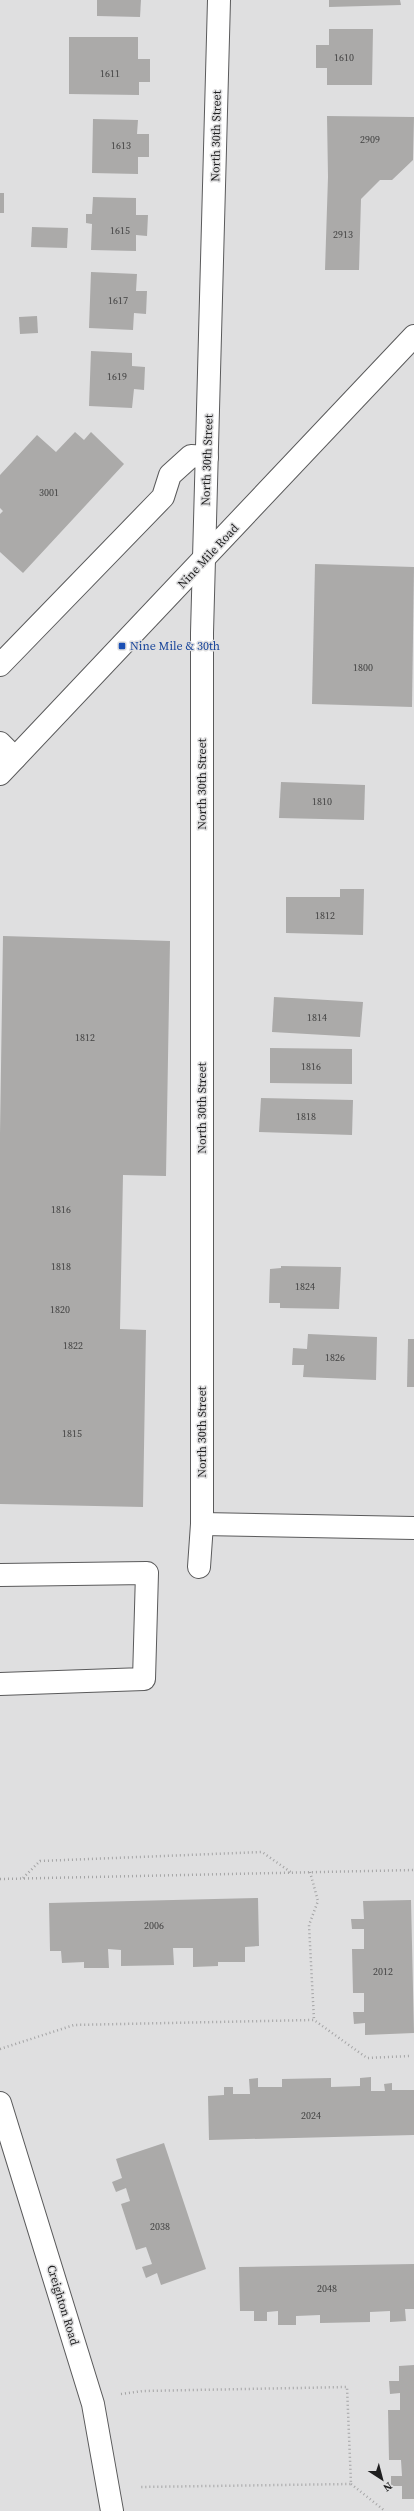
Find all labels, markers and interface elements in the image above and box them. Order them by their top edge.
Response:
house number: 1610 [334,51,354,64]
house number: 1611 [100,67,120,80]
street label: North 30th Street [207,90,225,182]
house number: 2909 [360,133,380,146]
house number: 1613 [111,139,131,152]
house number: 1615 [110,224,130,237]
house number: 2913 [333,228,353,241]
house number: 1617 [108,294,128,307]
house number: 1619 [107,370,127,383]
street label: North 30th Street [197,414,217,506]
house number: 3001 [39,486,59,499]
street label: Nine Mile Road [174,520,242,592]
place label: Nine Mile & 30th [130,638,220,654]
marker: Nine Mile & 30th [117,641,127,651]
house number: 1800 [353,661,373,674]
street label: North 30th Street [194,738,210,830]
house number: 1810 [312,795,332,808]
house number: 1812 [315,909,335,922]
house number: 1814 [307,1011,327,1024]
house number: 1812 [75,1031,95,1044]
house number: 1816 [301,1060,321,1073]
street label: North 30th Street [194,1062,210,1154]
house number: 1818 [296,1110,316,1123]
house number: 1816 [51,1203,71,1216]
house number: 1818 [51,1260,71,1273]
house number: 1824 [295,1280,315,1293]
house number: 1820 [50,1303,70,1316]
house number: 1822 [63,1339,83,1352]
house number: 1826 [325,1351,345,1364]
street label: North 30th Street [194,1386,210,1478]
house number: 1815 [62,1427,82,1440]
house number: 2006 [144,1919,164,1932]
house number: 2012 [373,1965,393,1978]
house number: 2024 [301,2109,321,2122]
house number: 2038 [150,2220,170,2233]
street label: Creighton Road [43,2263,83,2347]
house number: 2048 [317,2282,337,2295]
north arrow [362,2459,402,2499]
text: N [380,2478,395,2495]

